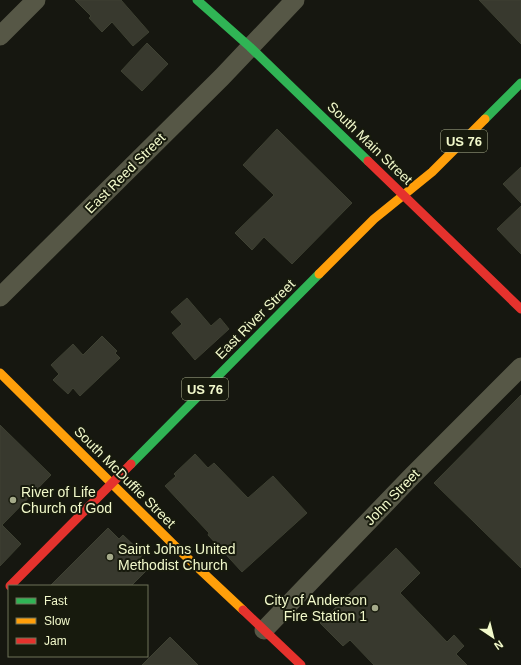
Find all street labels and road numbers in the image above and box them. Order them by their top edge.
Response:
street label: South Main Street [324,98,416,188]
street label: East Reed Street [82,130,168,216]
road number: US 76 [441,130,487,152]
street label: East River Street [212,276,298,362]
road number: US 76 [182,378,228,400]
street label: South McDuffie Street [71,423,179,531]
street label: John Street [361,466,423,528]

